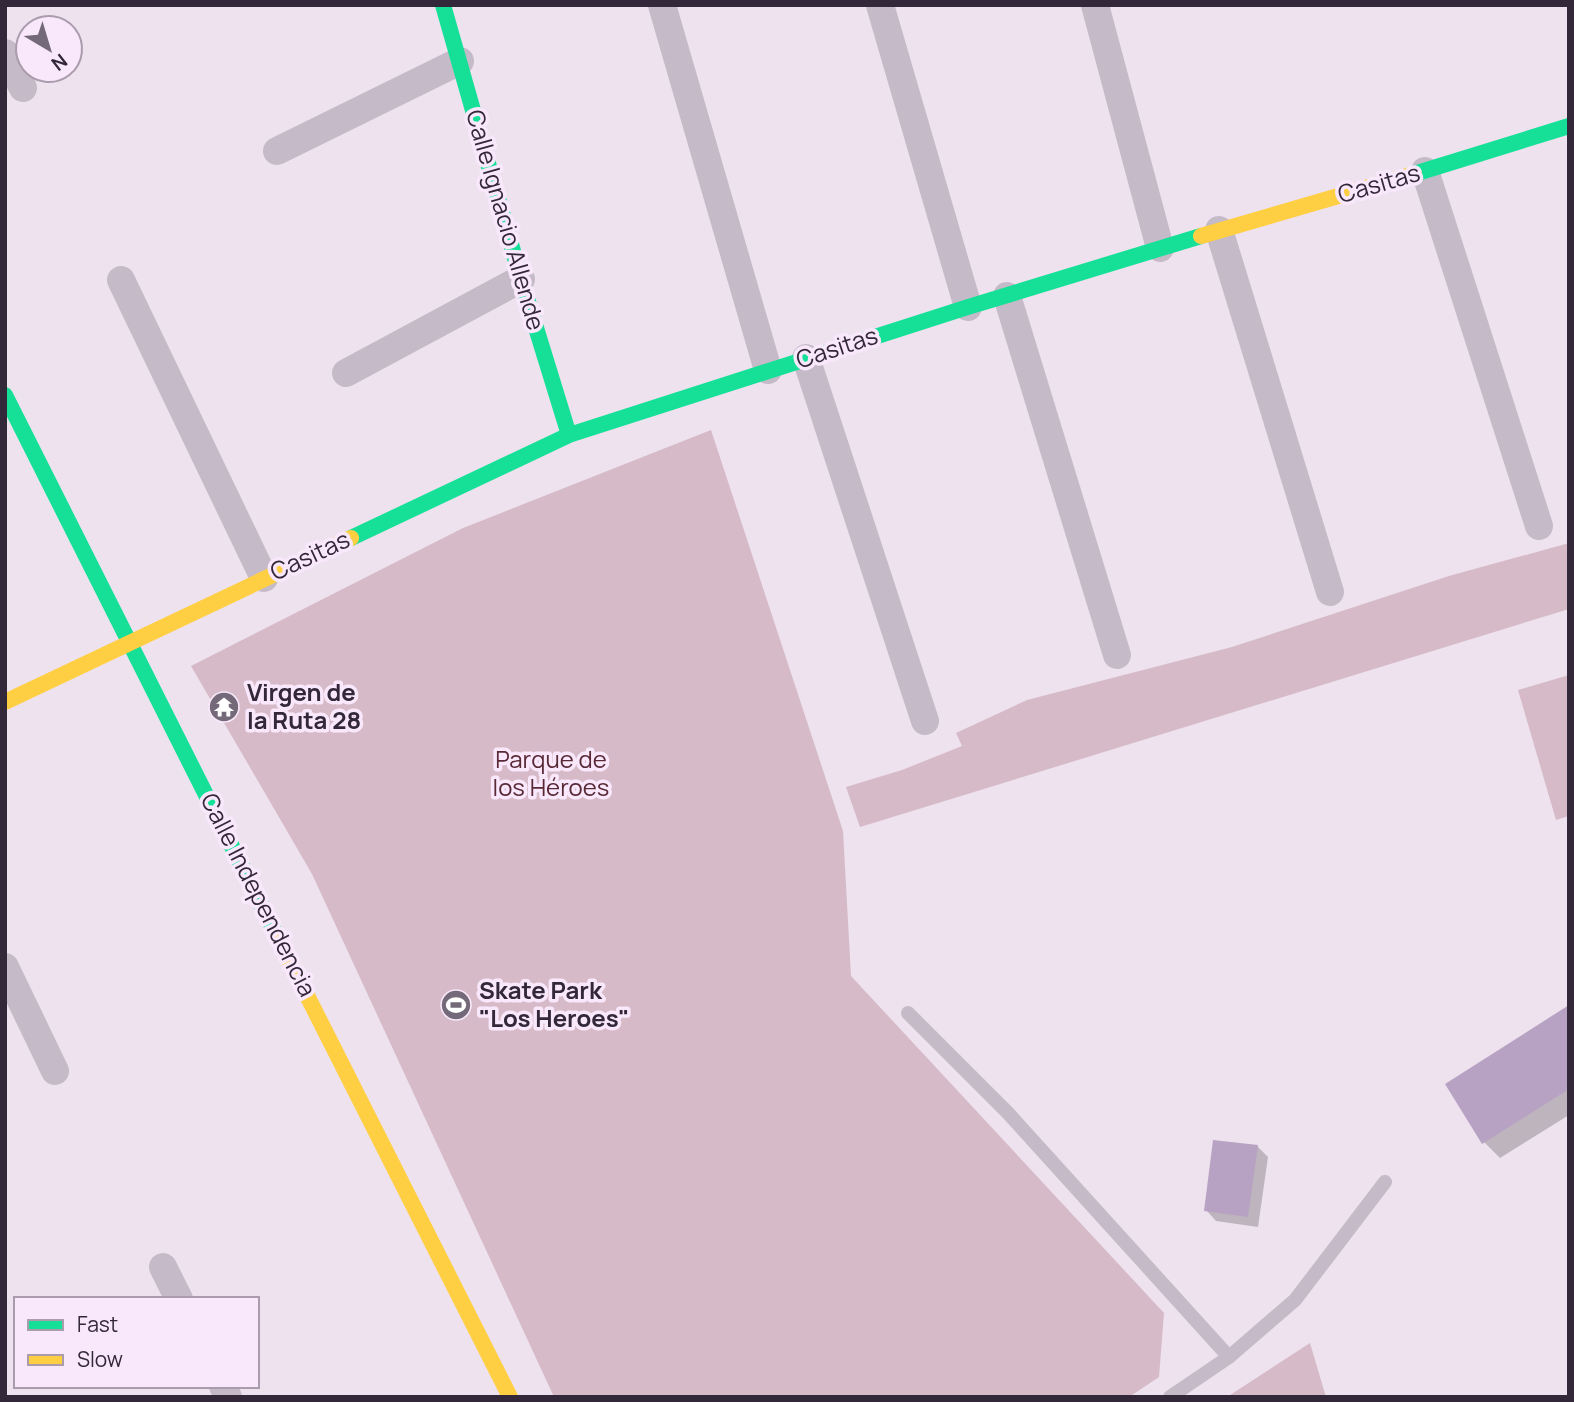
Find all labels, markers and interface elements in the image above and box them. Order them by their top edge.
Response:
north arrow [14,14,84,84]
text: N [46,48,73,77]
street label: Calle Ignacio Allende [459,105,554,334]
street label: Casitas [1334,155,1424,210]
street label: Casitas [791,318,882,375]
street label: Casitas [264,522,355,587]
place label: Virgen de la Ruta 28 [247,675,361,736]
temple icon: Virgen de la Ruta 28 [207,690,241,724]
park label: Parque de los Héroes [493,742,609,803]
street label: Calle Independencia [194,787,325,1002]
place label: Skate Park "Los Heroes" [479,973,629,1034]
sports icon: Skate Park "Los Heroes" [439,988,473,1022]
legend [14,1297,259,1388]
text: Fast [77,1310,118,1338]
text: Slow [77,1345,123,1373]

